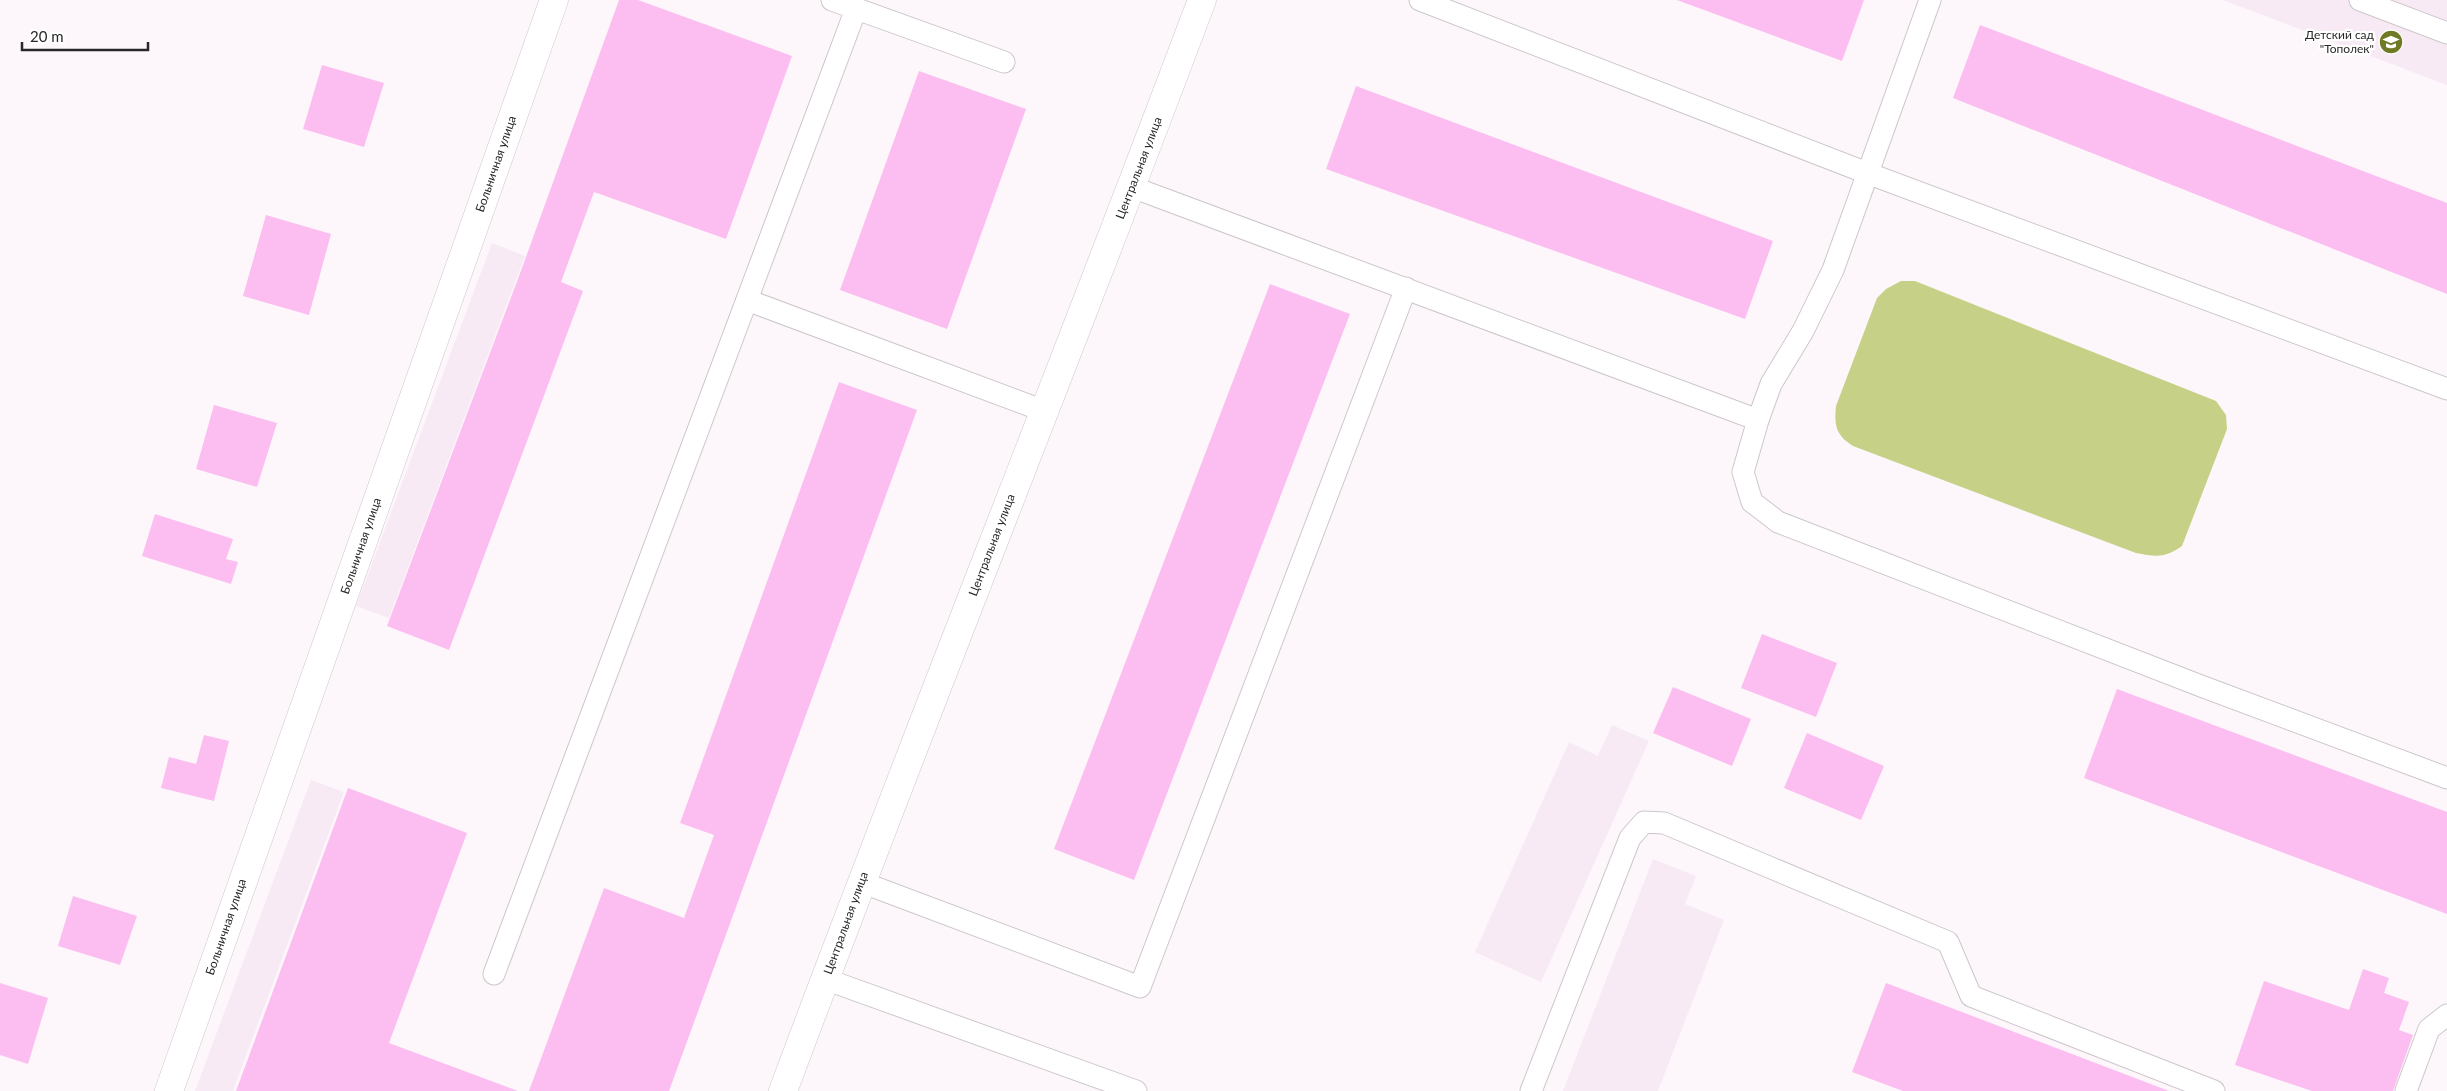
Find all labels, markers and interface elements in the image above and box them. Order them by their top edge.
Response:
scale bar [22,20,149,52]
text: 20 m [30,27,64,45]
place label: Детский сад "Тополек" [2305,27,2375,56]
school or university icon: Детский сад "Тополек" [2378,29,2404,55]
street label: Больничная улица [472,114,519,214]
street label: Центральная улица [1112,115,1165,221]
street label: Центральная улица [965,492,1018,598]
street label: Больничная улица [337,496,384,596]
street label: Центральная улица [820,869,871,976]
street label: Больничная улица [202,877,249,977]

